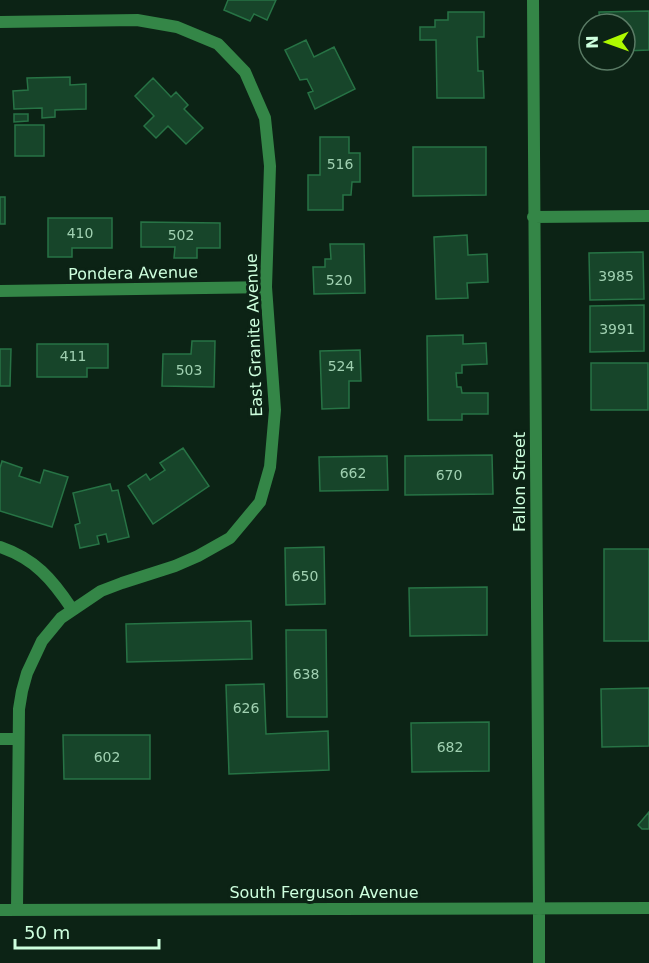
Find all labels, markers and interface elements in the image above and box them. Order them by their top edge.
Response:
north arrow [577,12,637,72]
text: N [583,35,602,49]
house number: 516 [327,156,353,172]
house number: 410 [67,225,93,241]
house number: 502 [168,227,194,243]
street label: East Granite Avenue [242,253,266,417]
street label: Pondera Avenue [68,262,198,284]
house number: 3985 [598,268,634,284]
house number: 520 [326,272,352,288]
house number: 3991 [599,321,635,337]
house number: 411 [60,348,86,364]
house number: 524 [328,358,354,374]
house number: 503 [176,362,202,378]
street label: Fallon Street [510,432,529,532]
house number: 662 [340,465,366,481]
house number: 670 [436,467,462,483]
house number: 650 [292,568,318,584]
house number: 638 [293,666,319,682]
house number: 626 [233,700,259,716]
house number: 682 [437,739,463,755]
house number: 602 [94,749,120,765]
street label: South Ferguson Avenue [229,883,419,902]
scale bar [15,912,159,950]
text: 50 m [24,922,70,943]

